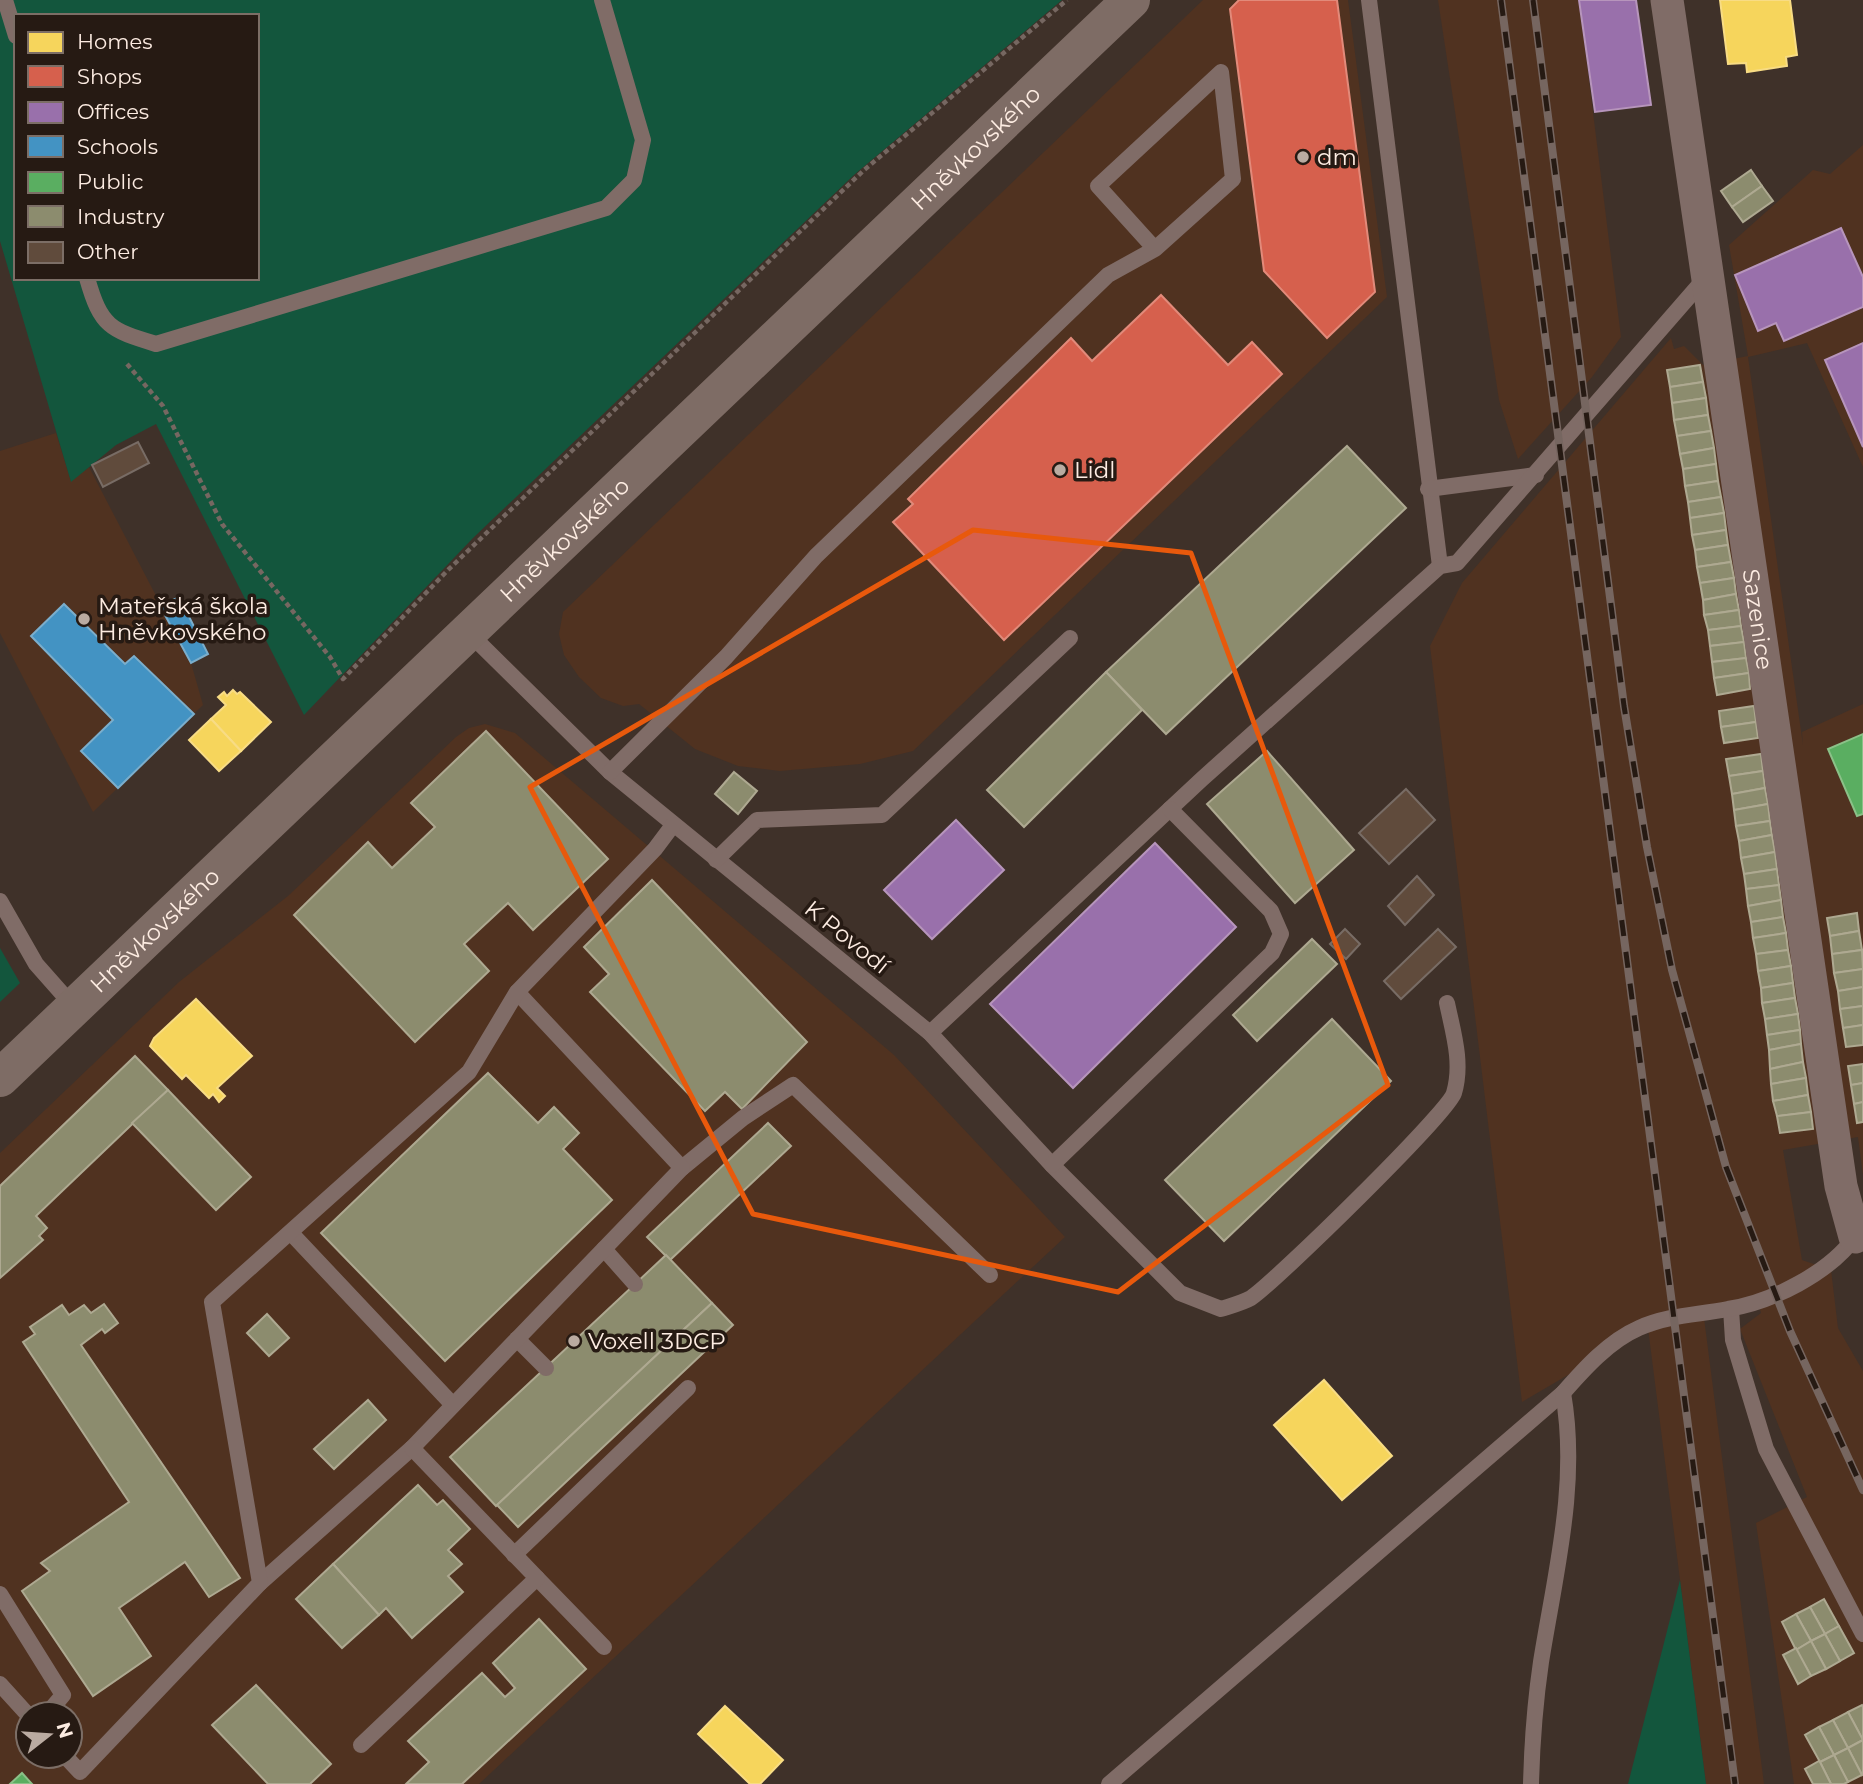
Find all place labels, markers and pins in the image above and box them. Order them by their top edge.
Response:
place label: dm [1317,143,1357,171]
marker: dm [1295,149,1311,165]
place label: Lidl [1074,456,1116,484]
marker: Lidl [1052,462,1068,478]
place label: Mateřská škola Hněvkovského [98,592,269,646]
marker: Mateřská škola Hněvkovského [76,611,92,627]
place label: Voxell 3DCP [588,1327,726,1355]
marker: Voxell 3DCP [566,1333,582,1349]

